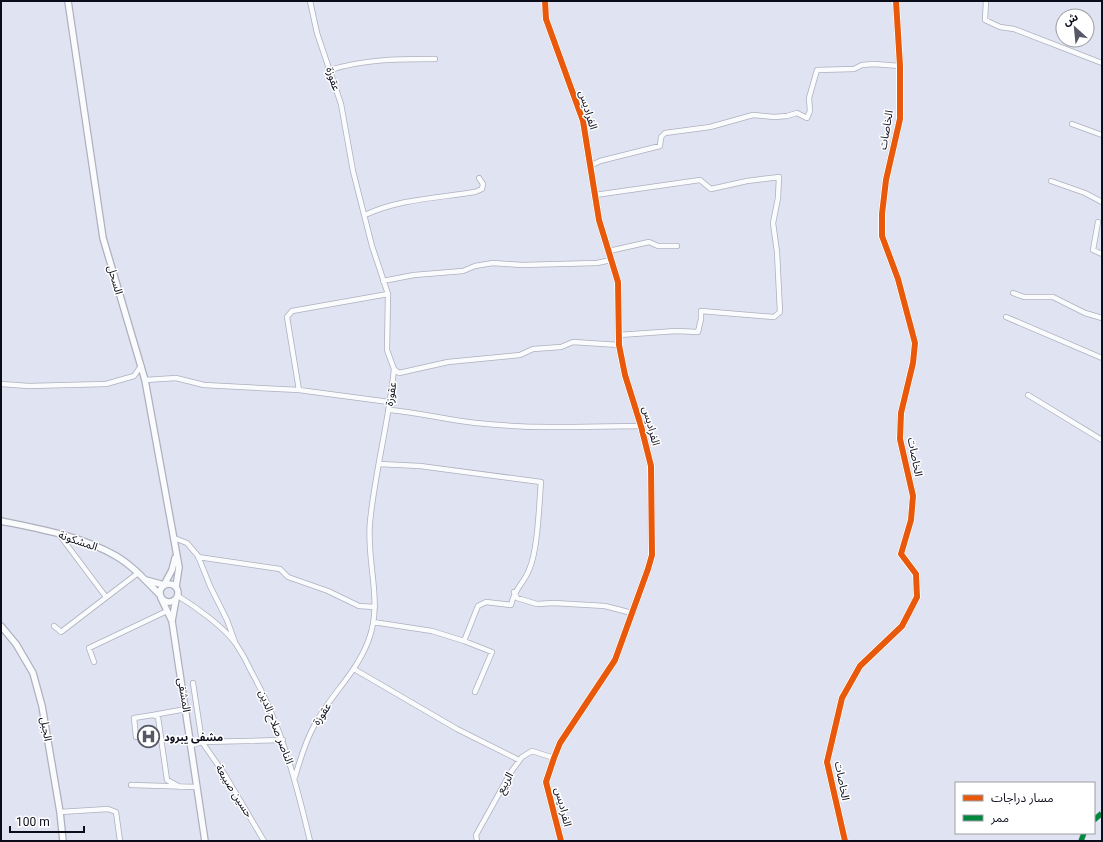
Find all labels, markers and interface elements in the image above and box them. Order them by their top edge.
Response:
north arrow [1055,8,1095,48]
text: ش [1061,10,1080,29]
street label: عقوزة [323,65,343,93]
street label: الفراديس [576,89,600,131]
street label: الخاصات [876,109,896,151]
street label: السحل [105,264,125,296]
street label: عقوزة [383,381,399,407]
street label: الفراديس [639,405,662,447]
street label: الخاصات [905,436,925,478]
street label: المشكونة [57,528,99,554]
street label: المشفى [175,677,193,713]
street label: الناصر صلاح الدين [255,688,296,766]
street label: عقوزة [310,700,334,728]
street label: الجبل [37,716,55,742]
hospital icon: مشفى يبرود [135,724,161,750]
place label: مشفى يبرود [164,731,223,744]
street label: الخاصات [832,760,852,802]
street label: حسين صيبعة [213,762,256,820]
street label: الربيع [494,770,517,796]
legend [955,782,1095,834]
street label: الفراديس [552,786,574,828]
text: مسار دراجات [991,791,1054,805]
scale bar [10,808,84,834]
text: ممر [990,811,1009,825]
text: 100 m [16,815,50,829]

